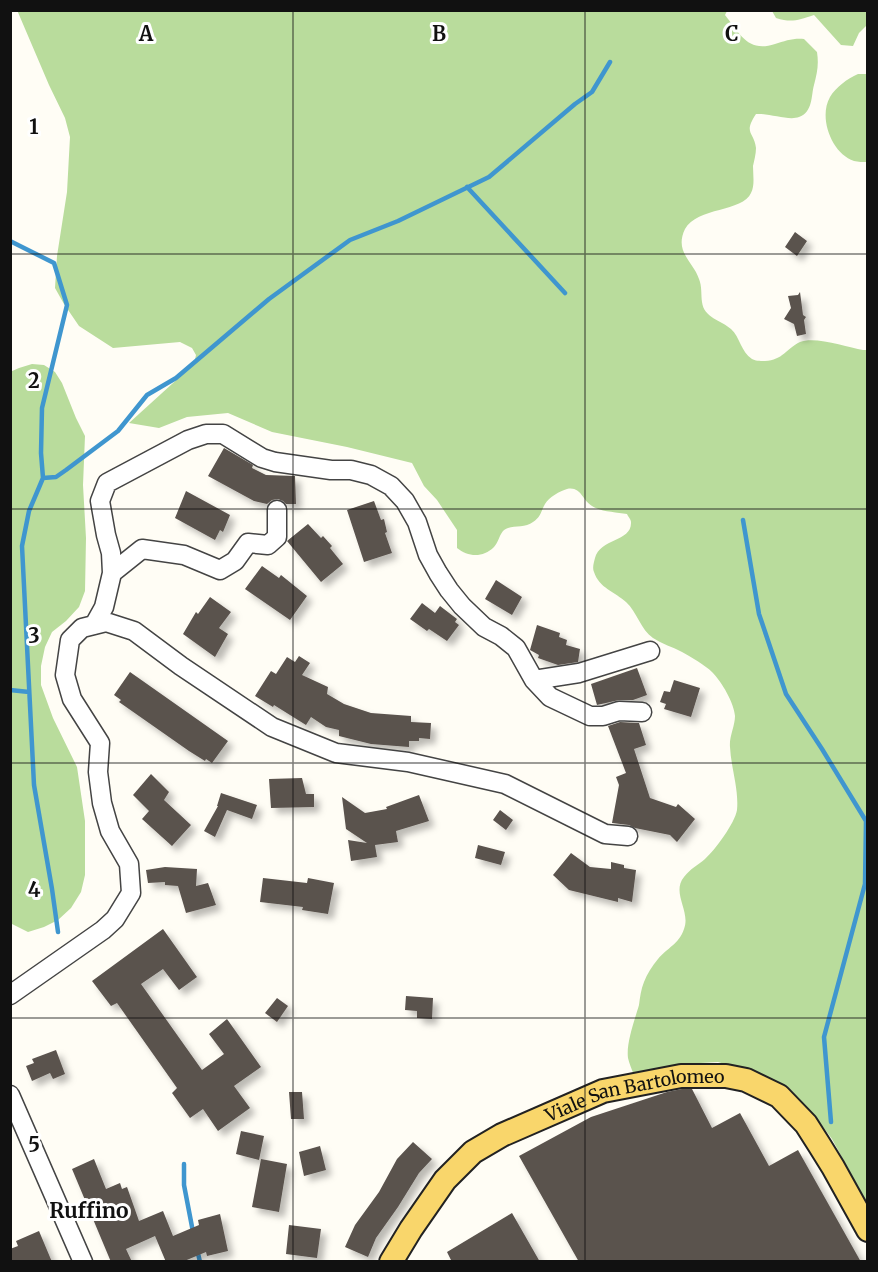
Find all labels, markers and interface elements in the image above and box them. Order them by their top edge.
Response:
text: A [138,21,154,46]
text: B [432,21,446,46]
text: C [725,21,739,46]
text: 1 [29,114,39,139]
text: 2 [28,368,40,393]
text: 3 [28,623,40,648]
text: 4 [28,877,41,902]
street label: Viale San Bartolomeo [541,1065,725,1127]
text: 5 [28,1132,40,1157]
district label: Ruffino [49,1197,129,1224]

